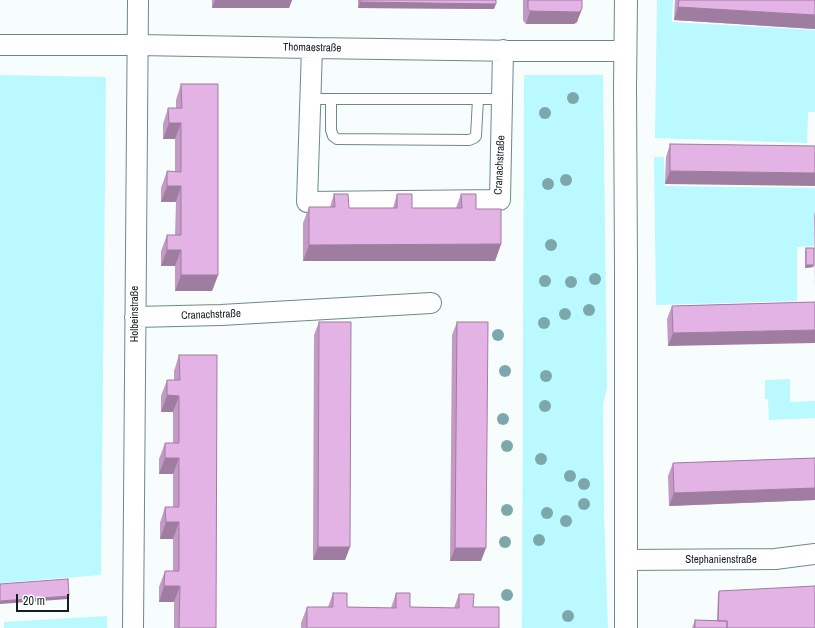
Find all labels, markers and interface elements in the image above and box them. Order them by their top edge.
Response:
street label: Thomaestraße [283,41,341,55]
street label: Cranachstraße [492,135,508,195]
street label: Holbeinstraße [128,286,142,342]
street label: Cranachstraße [181,307,241,323]
street label: Stephanienstraße [685,553,757,567]
scale bar [18,586,71,612]
text: 20 m [23,593,45,609]

